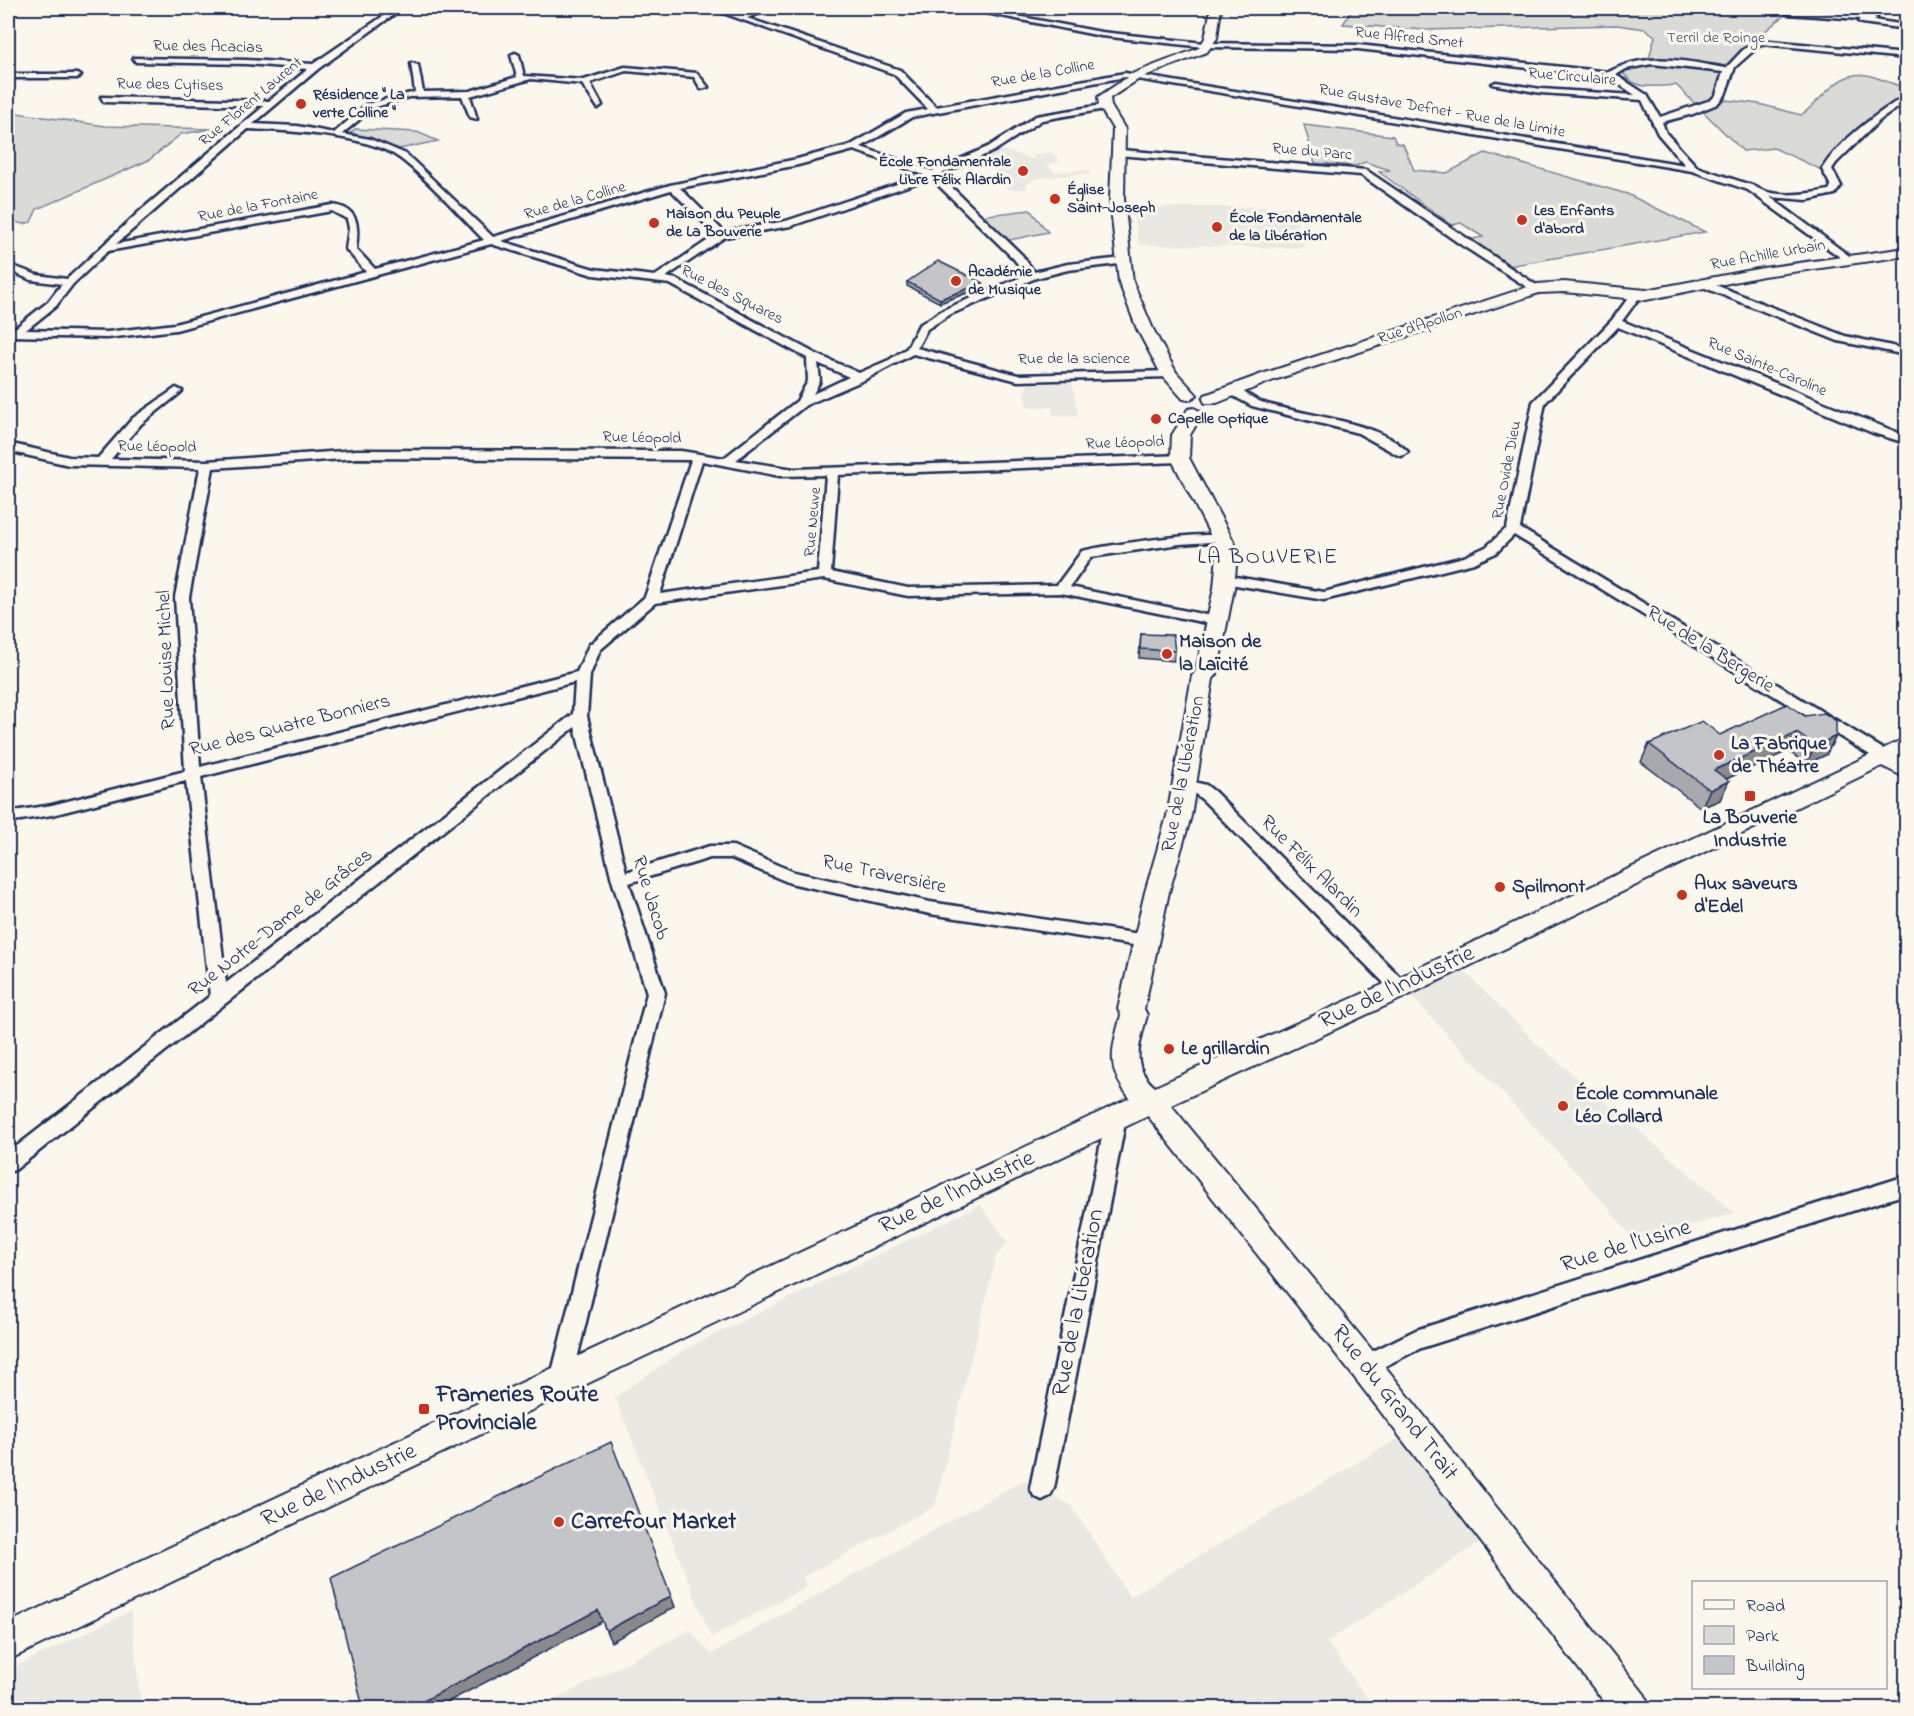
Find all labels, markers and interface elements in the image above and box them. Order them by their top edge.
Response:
street label: Rue Alfred Smet [1354,20,1465,56]
park label: Terril de Roinge [1667,26,1766,50]
street label: Rue des Acacias [153,34,263,60]
street label: Rue Florent Laurent [194,51,309,153]
street label: Rue de la Colline [989,53,1097,95]
street label: Rue Circulaire [1527,61,1618,93]
street label: Rue des Cytises [116,72,224,98]
street label: Rue Gustave Defnet - Rue de la Limite [1317,77,1568,145]
place label: Résidence " La verte Colline " [312,83,405,125]
marker: Résidence " La verte Colline " [294,97,308,111]
street label: Rue du Parc [1271,137,1354,168]
place label: École Fondamentale Libre Félix Alardin [878,150,1012,192]
marker: École Fondamentale Libre Félix Alardin [1016,164,1030,178]
street label: Rue de la Colline [521,175,629,227]
place label: Église Saint-Joseph [1067,178,1156,220]
street label: Rue de la Fontaine [196,182,321,229]
marker: Église Saint-Joseph [1048,192,1062,206]
place label: Les Enfants d'abord [1534,199,1614,241]
place label: Maison du Peuple de La Bouverie [666,202,781,244]
place label: École Fondamentale de la Libération [1229,206,1362,248]
marker: Les Enfants d'abord [1515,213,1529,227]
marker: Maison du Peuple de La Bouverie [647,216,661,230]
marker: École Fondamentale de la Libération [1210,220,1224,234]
street label: Rue Achille Urbain [1709,233,1827,277]
street label: Rue des Squares [676,259,788,331]
place label: Académie de Musique [968,260,1042,302]
marker: Académie de Musique [949,274,963,288]
street label: Rue d'Apollon [1375,301,1466,351]
street label: Rue Sainte-Caroline [1703,331,1831,403]
street label: Rue de la science [1018,347,1131,371]
place label: Capelle Optique [1168,407,1269,431]
marker: Capelle Optique [1149,412,1163,426]
street label: Rue Ovide Dieu [1486,419,1528,521]
street label: Rue Léopold [602,425,682,451]
street label: Rue Léopold [1085,430,1165,456]
street label: Rue Léopold [117,434,197,460]
street label: Rue Neuve [798,485,828,558]
district label: LA BOUVERIE [1197,542,1339,574]
street label: Rue Louise Michel [150,590,184,730]
street label: Rue de la Bergerie [1640,599,1780,702]
place label: Maison de la Laïcité [1179,628,1262,680]
marker: Maison de la Laïcité [1160,647,1174,661]
street label: Rue des Quatre Bonniers [186,687,394,765]
street label: Rue de la Libération [1155,693,1213,855]
place label: La Fabrique de Théatre [1731,730,1828,782]
marker: La Fabrique de Théatre [1712,748,1726,762]
marker: La Bouverie Industrie [1743,789,1757,803]
place label: La Bouverie Industrie [1703,804,1798,856]
street label: Rue Félix Alardin [1253,809,1369,925]
street label: Rue Notre-Dame de Grâces [182,842,380,1004]
street label: Rue Traversière [819,848,949,902]
street label: Rue Jacob [624,853,677,944]
place label: Aux saveurs d'Edel [1694,870,1798,922]
place label: Spilmont [1512,873,1585,902]
marker: Spilmont [1493,880,1507,894]
marker: Aux saveurs d'Edel [1675,888,1689,902]
street label: Rue de l'Industrie [1314,937,1481,1039]
place label: Le grillardin [1181,1035,1270,1065]
marker: Le grillardin [1162,1042,1176,1056]
place label: École communale Léo Collard [1575,1080,1719,1132]
marker: École communale Léo Collard [1556,1099,1570,1113]
street label: Rue de l'Industrie [874,1142,1041,1244]
street label: Rue de la Libération [1044,1206,1114,1400]
street label: Rue de l'Usine [1556,1210,1696,1283]
street label: Rue du Grand Trait [1322,1317,1466,1489]
place label: Frameries Route Provinciale [435,1378,600,1441]
marker: Frameries Route Provinciale [417,1402,431,1416]
street label: Rue de l'Industrie [256,1435,423,1537]
place label: Carrefour Market [571,1505,737,1540]
marker: Carrefour Market [552,1515,566,1529]
legend [1692,1581,1887,1689]
text: Road [1746,1594,1785,1620]
text: Park [1746,1624,1779,1650]
text: Building [1745,1654,1805,1681]

